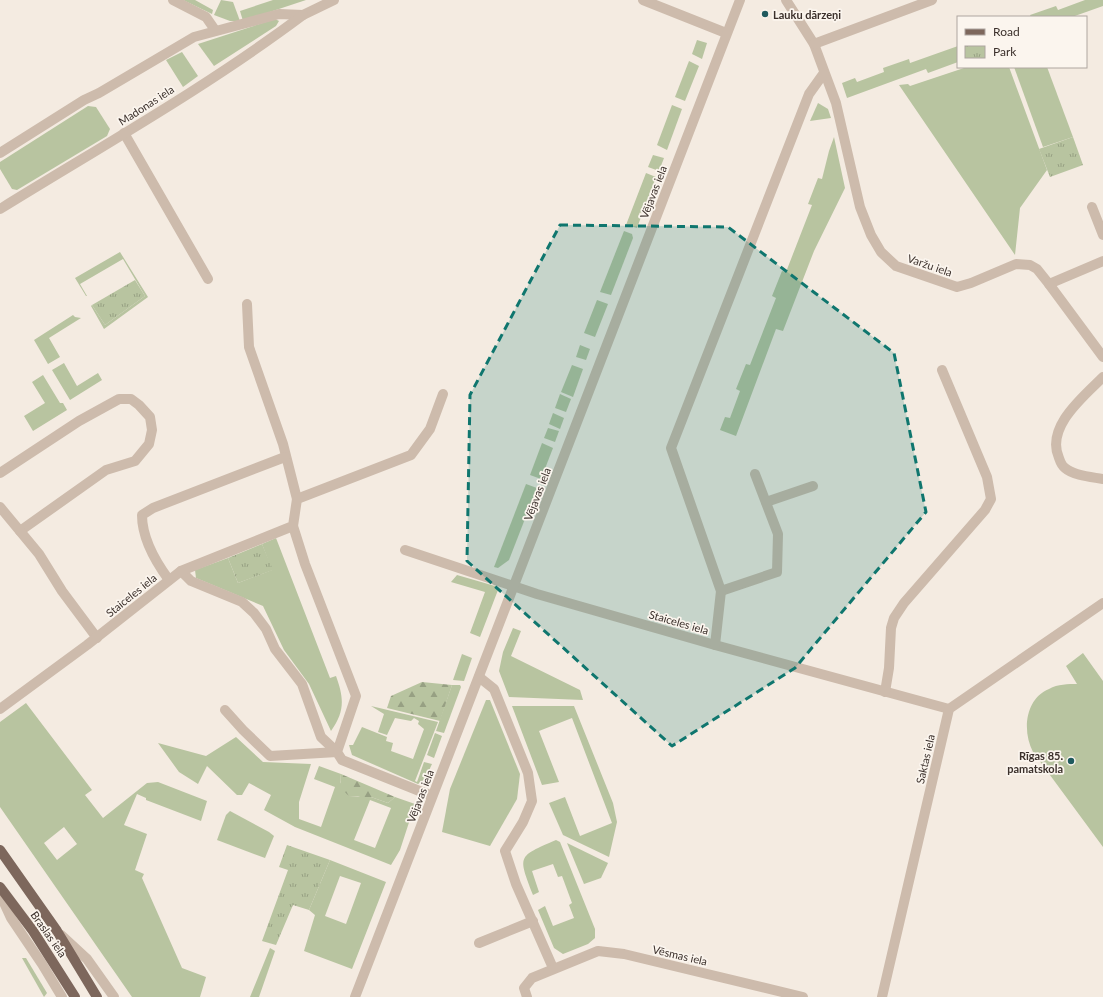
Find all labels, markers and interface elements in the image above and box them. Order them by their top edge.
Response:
place label: Lauku dārzeņi [773,8,841,21]
marker: Lauku dārzeņi [760,9,770,19]
legend [957,16,1087,68]
text: Road [993,24,1020,39]
text: Park [993,44,1017,59]
street label: Madonas iela [116,82,176,128]
street label: Vējavas iela [637,164,669,220]
street label: Varžu iela [906,251,954,279]
street label: Vējavas iela [521,466,553,522]
street label: Staiceles iela [103,571,159,619]
street label: Staiceles iela [648,607,710,637]
street label: Saktas iela [913,733,937,785]
place label: Rīgas 85. pamatskola [1007,749,1063,775]
marker: Rīgas 85. pamatskola [1066,756,1076,766]
street label: Vējavas iela [404,768,436,824]
street label: Braslas iela [28,908,70,960]
street label: Vēsmas iela [651,942,709,968]

